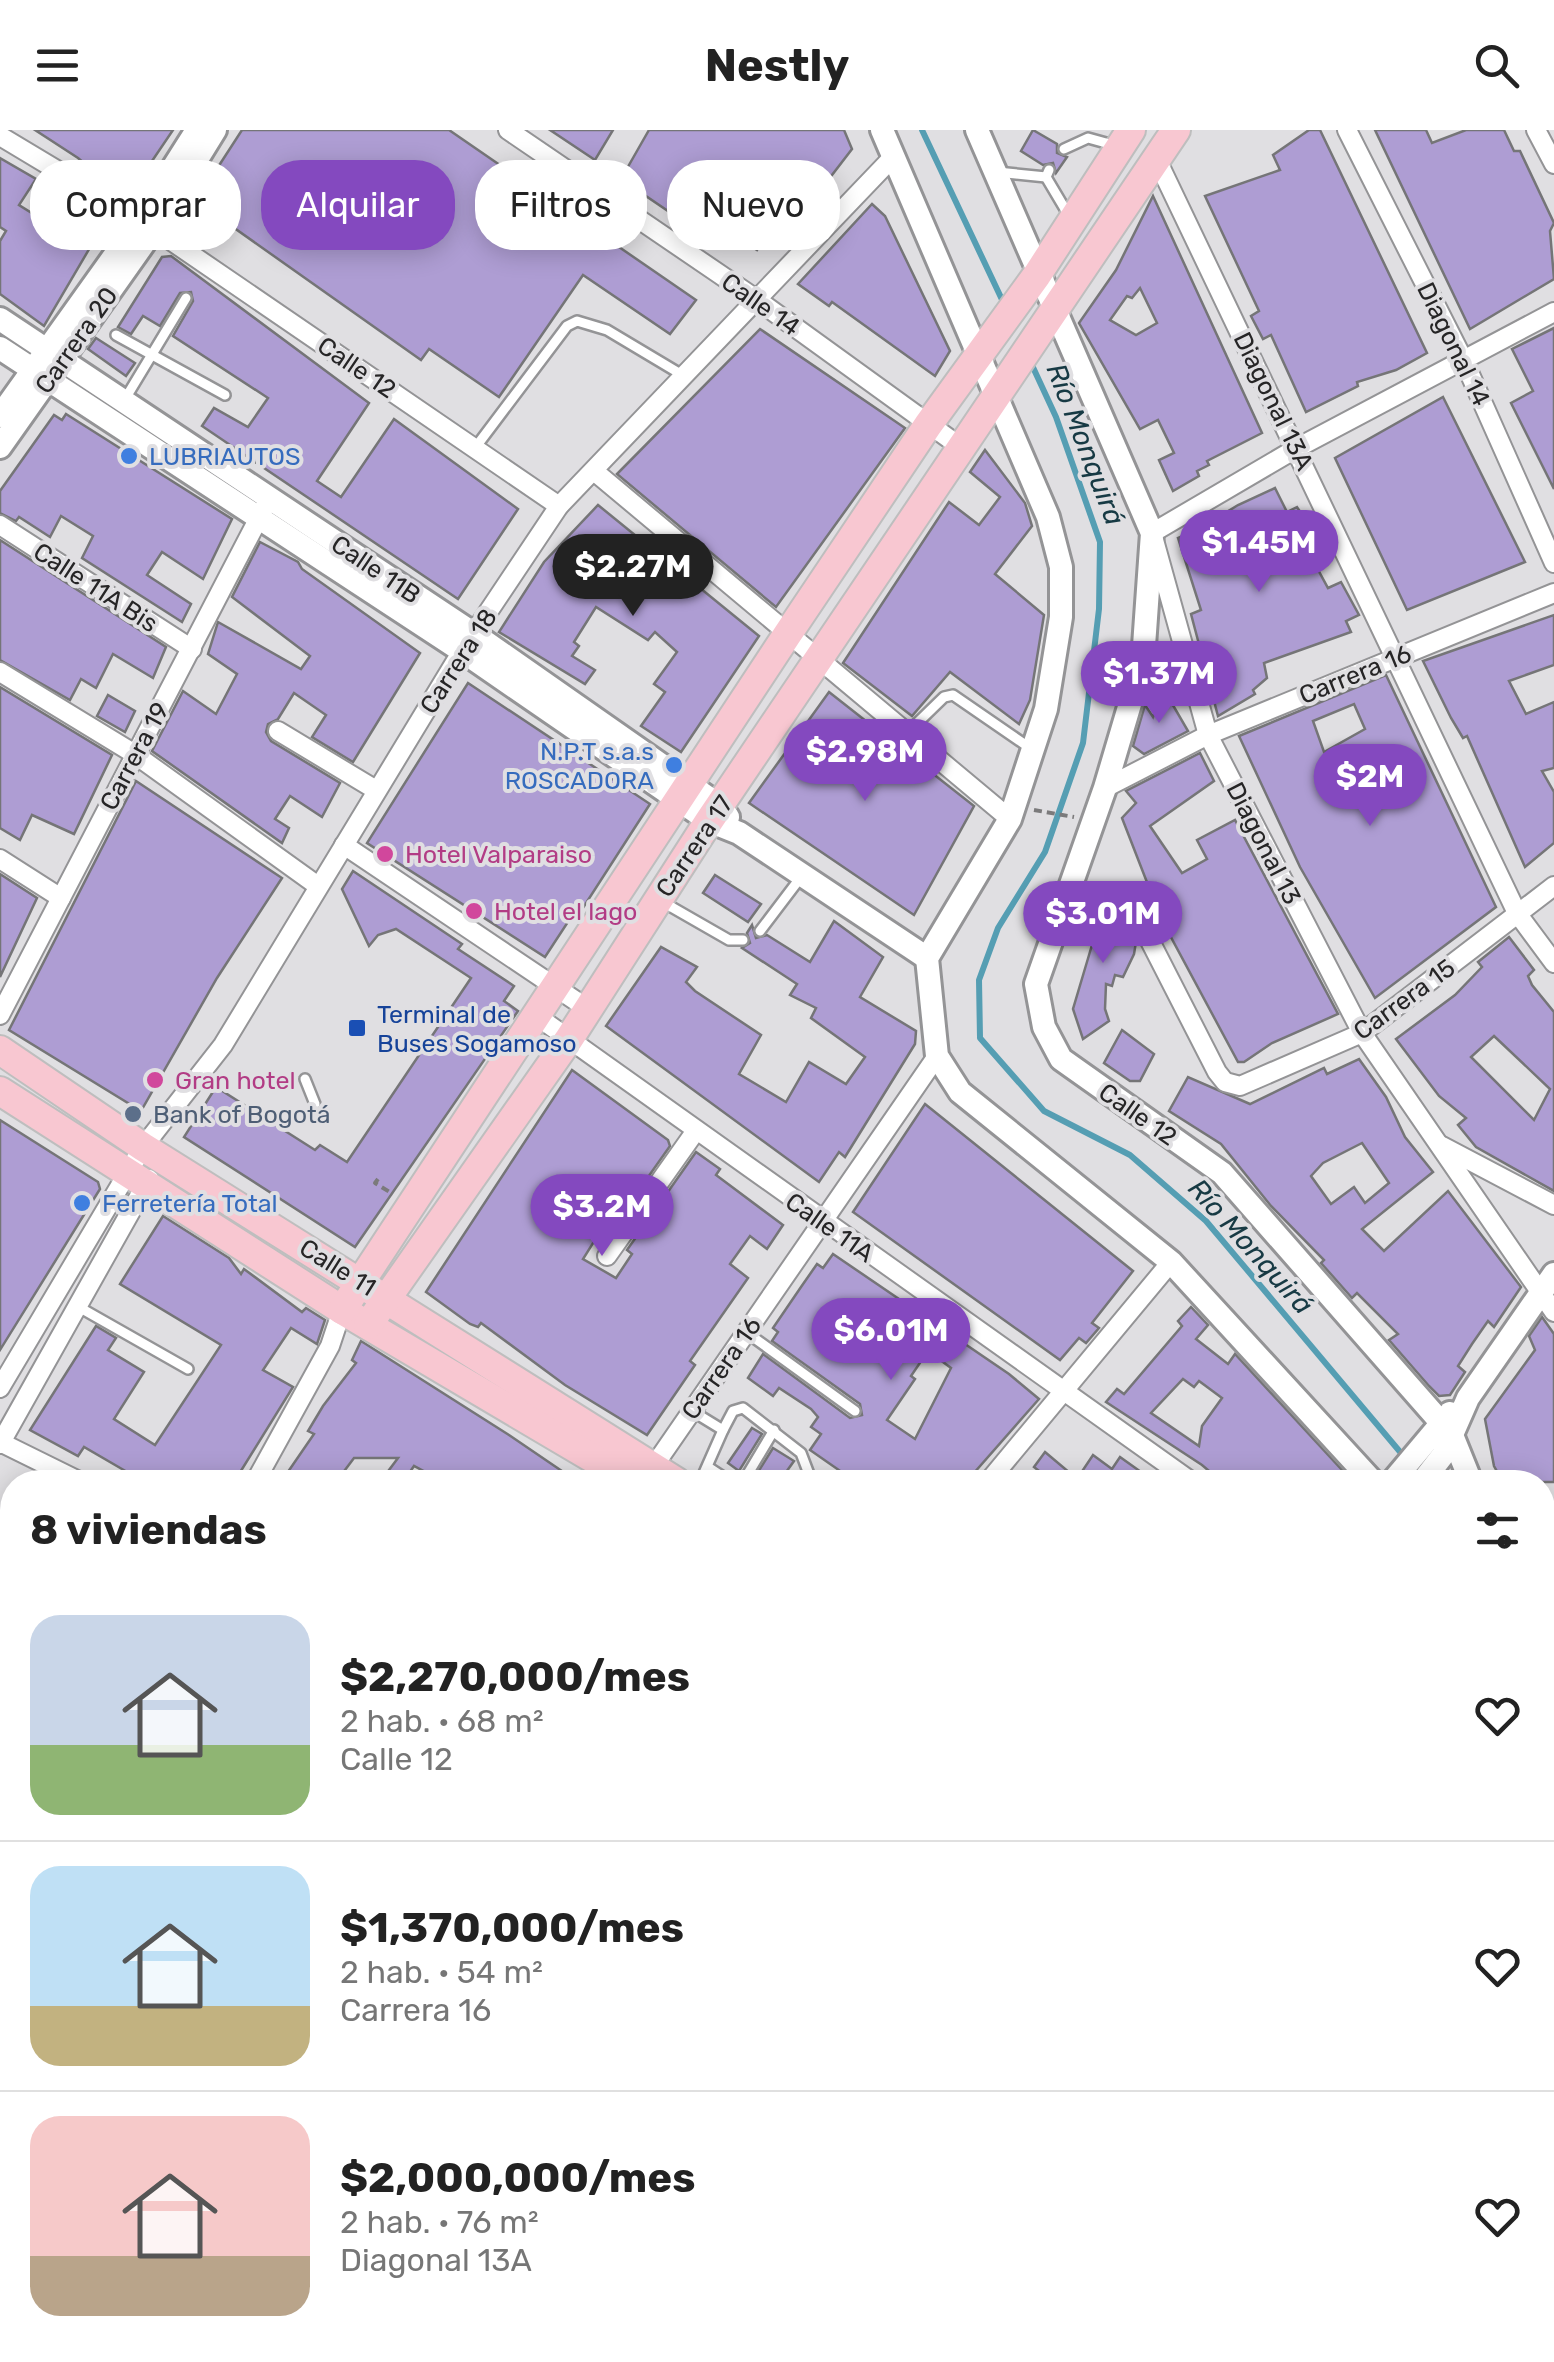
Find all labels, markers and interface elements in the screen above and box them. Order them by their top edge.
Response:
icon: menu [30,38,85,93]
icon: search [1469,38,1524,93]
text: Nestly [705,39,849,92]
chip: Comprar [30,160,241,250]
chip: Alquilar [261,160,455,250]
chip: Filtros [475,160,647,250]
chip: Nuevo [667,160,840,250]
street label: Calle 14 [716,267,805,342]
street label: Diagonal 14 [1411,278,1496,411]
street label: Carrera 20 [29,282,124,399]
street label: Diagonal 13A [1228,327,1320,475]
street label: Calle 12 [312,331,401,404]
water label: Río Monquirá [1040,358,1132,530]
place label: LUBRIAUTOS [149,442,301,471]
marker: LUBRIAUTOS [118,445,140,467]
pin: $1.45M [1178,510,1340,595]
text: $1.45M [1201,523,1317,561]
street label: Calle 11B [326,529,426,610]
pin: $2.27M [552,534,714,619]
street label: Calle 11A Bis [28,537,163,638]
text: $2.27M [575,547,691,585]
street label: Carrera 18 [414,603,503,719]
street label: Carrera 16 [1295,639,1415,710]
pin: $1.37M [1078,641,1240,726]
text: $1.37M [1103,654,1215,692]
street label: Carrera 19 [94,697,175,815]
pin: $2.98M [784,719,946,804]
text: $2.98M [806,732,924,770]
place label: N.P.T s.a.s ROSCADORA [505,737,654,795]
pin: $2M [1322,744,1418,829]
marker: N.P.T s.a.s ROSCADORA [663,754,685,776]
text: $2M [1336,757,1404,795]
street label: Diagonal 13 [1220,777,1307,909]
street label: Carrera 17 [650,790,739,902]
place label: Hotel Valparaiso [405,840,592,869]
marker: Hotel Valparaiso [374,843,396,865]
pin: $3.01M [1022,881,1184,966]
text: $3.01M [1045,894,1161,932]
place label: Hotel el lago [494,897,637,926]
marker: Hotel el lago [463,900,485,922]
street label: Carrera 15 [1348,953,1461,1046]
place label: Terminal de Buses Sogamoso [377,1000,577,1058]
marker: Terminal de Buses Sogamoso [346,1017,368,1039]
place label: Gran hotel [175,1066,296,1095]
marker: Gran hotel [144,1069,166,1091]
street label: Calle 12 [1093,1077,1182,1152]
place label: Bank of Bogotá [153,1100,331,1129]
marker: Bank of Bogotá [122,1103,144,1125]
water label: Río Monquirá [1181,1172,1320,1321]
pin: $3.2M [532,1174,672,1259]
text: $3.2M [553,1187,651,1225]
street label: Calle 11A [780,1187,880,1268]
place label: Ferretería Total [102,1189,278,1218]
marker: Ferretería Total [71,1192,93,1214]
street label: Calle 11 [294,1233,381,1302]
pin: $6.01M [810,1298,972,1383]
text: $6.01M [833,1311,949,1349]
street label: Carrera 16 [676,1312,767,1425]
icon: filters [1470,1503,1525,1558]
text: 8 viviendas [30,1505,267,1555]
text: $2,270,000/mes [340,1652,690,1702]
icon: home [110,1655,230,1775]
icon: heart [1470,1688,1525,1743]
text: 2 hab. · 68 m² [340,1702,544,1740]
text: Calle 12 [340,1740,453,1778]
text: $1,370,000/mes [340,1903,684,1953]
icon: home [110,1906,230,2026]
icon: heart [1470,1939,1525,1994]
text: 2 hab. · 54 m² [340,1953,543,1991]
text: Carrera 16 [340,1991,491,2029]
text: $2,000,000/mes [340,2153,695,2203]
icon: home [110,2156,230,2276]
icon: heart [1470,2189,1525,2244]
text: 2 hab. · 76 m² [340,2203,539,2241]
text: Diagonal 13A [340,2241,532,2279]

